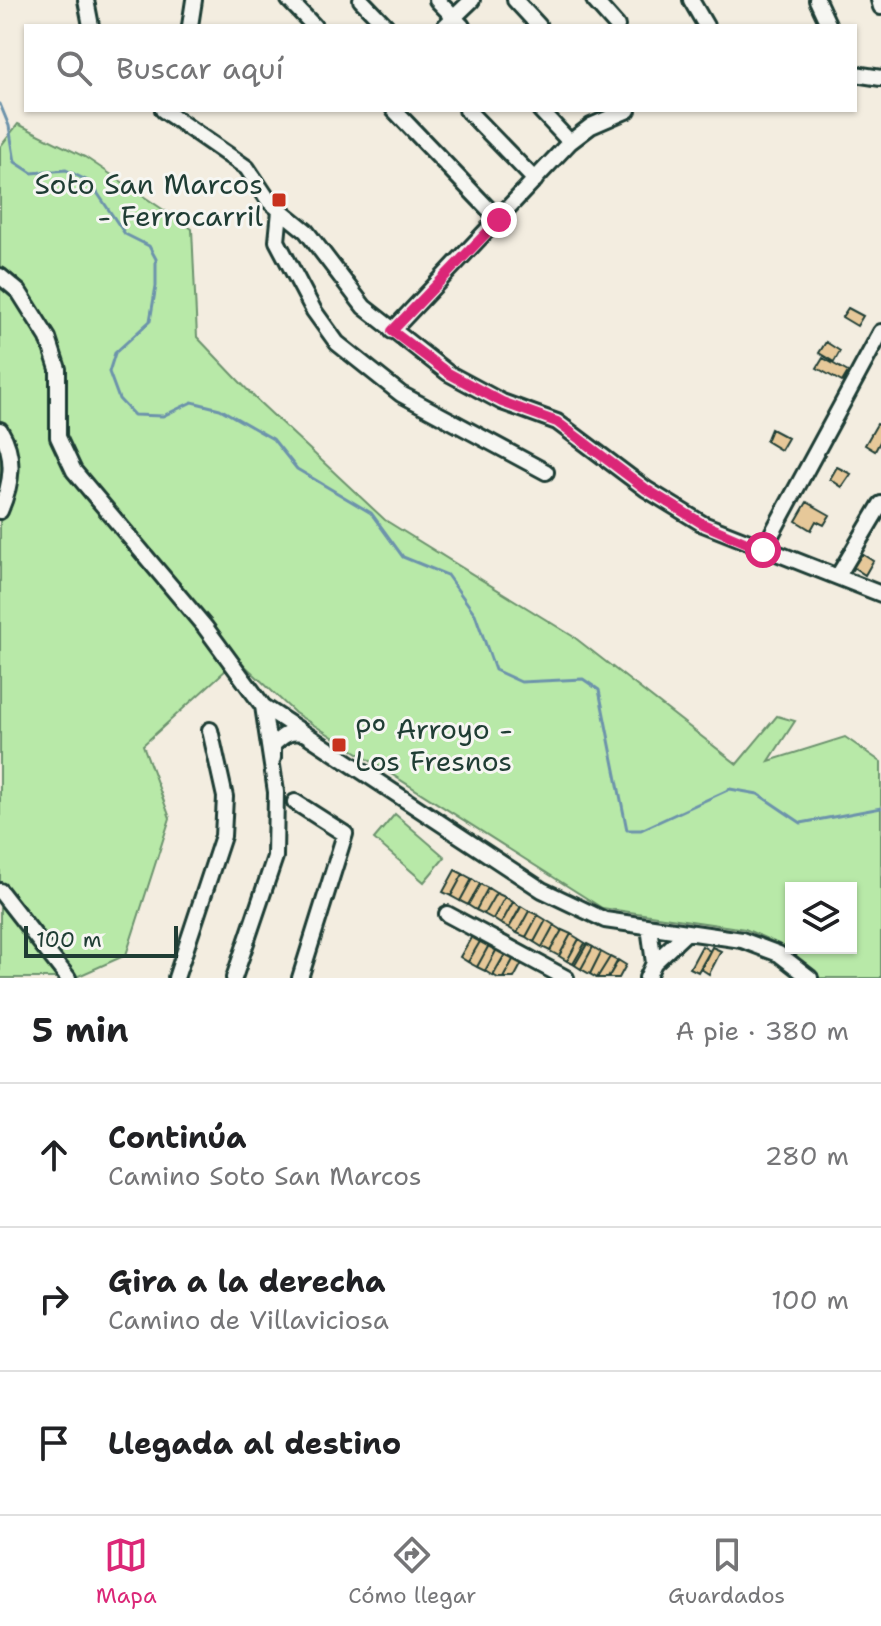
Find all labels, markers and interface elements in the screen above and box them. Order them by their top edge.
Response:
search box [24,24,857,112]
icon: search [52,46,96,90]
text: Buscar aquí [116,48,284,89]
place label: Soto San Marcos - Ferrocarril [34,165,264,235]
marker: Soto San Marcos - Ferrocarril [270,191,288,209]
route end [481,202,517,238]
route start [745,532,781,568]
place label: Pº Arroyo - Los Fresnos [355,710,513,780]
marker: Pº Arroyo - Los Fresnos [330,736,348,754]
map controls [785,882,857,954]
button: layers [785,882,857,954]
scale bar [24,922,178,958]
text: 100 m [36,925,102,954]
text: 5 min [32,1007,129,1053]
text: A pie · 380 m [676,1013,849,1048]
text: Continúa [108,1117,247,1158]
icon: ahead [32,1133,76,1177]
text: 280 m [764,1138,849,1173]
text: Camino Soto San Marcos [108,1158,422,1193]
text: Gira a la derecha [108,1261,386,1302]
icon: right [32,1277,76,1321]
text: 100 m [771,1282,849,1317]
text: Camino de Villaviciosa [108,1302,389,1337]
icon: arrive [32,1421,76,1465]
text: Llegada al destino [108,1423,401,1464]
tab: Mapa [96,1533,157,1610]
tab: Cómo llegar [348,1533,476,1610]
tab: Guardados [668,1533,785,1610]

